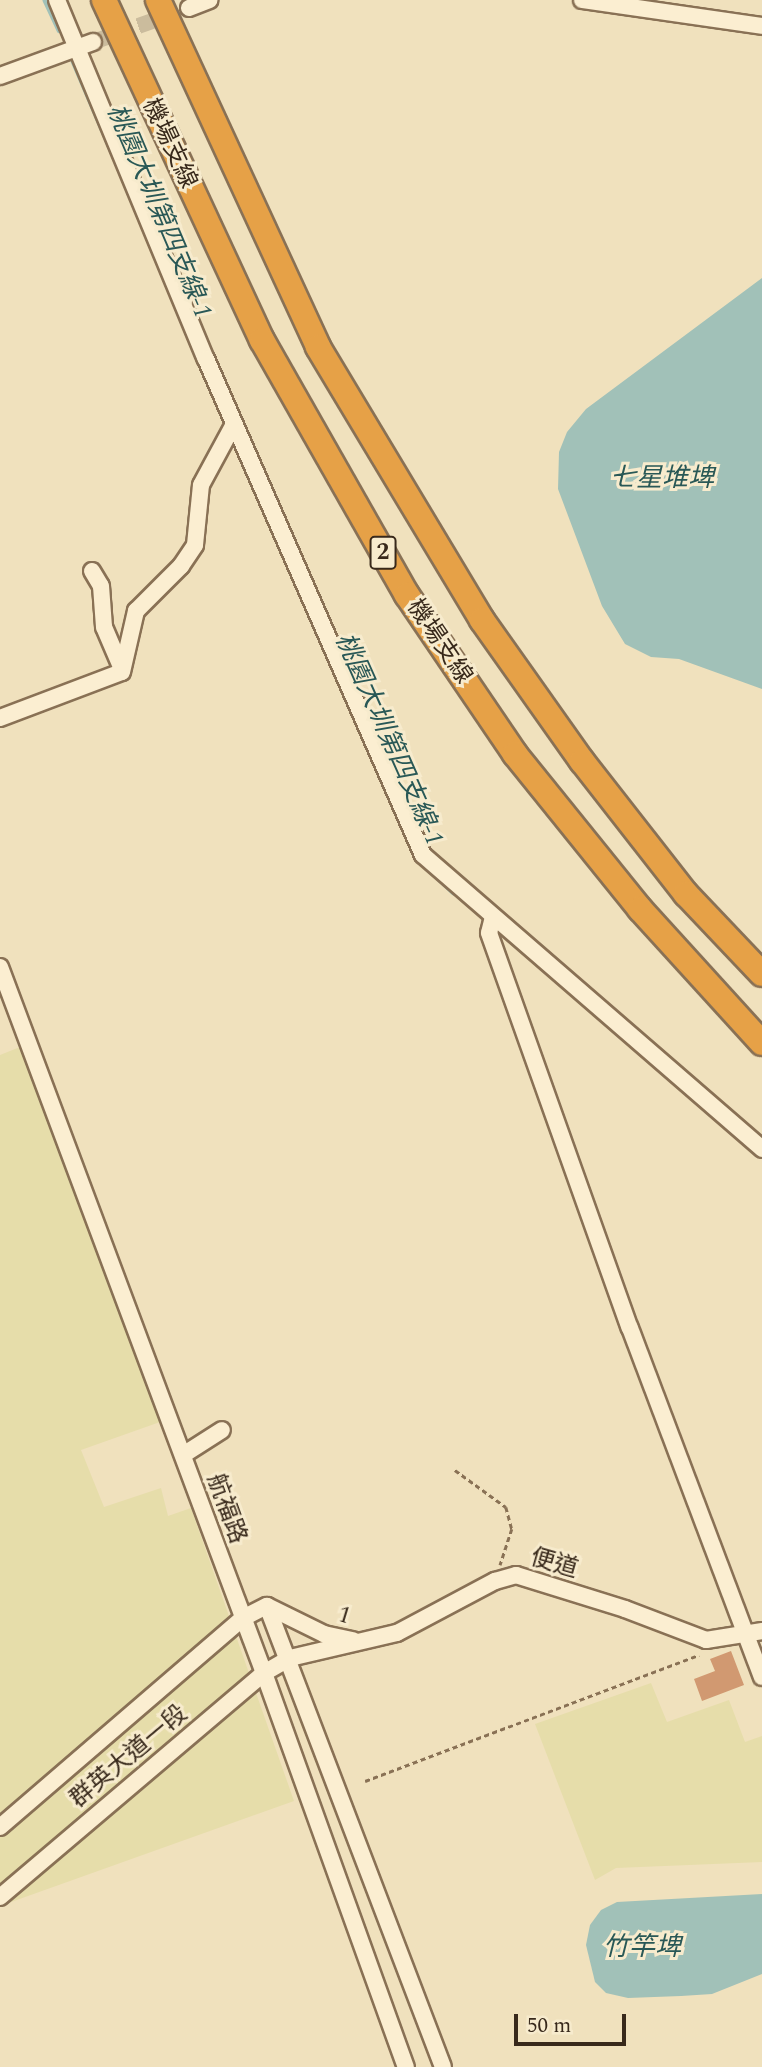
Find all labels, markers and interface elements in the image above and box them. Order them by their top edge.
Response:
street label: 機場支線 [136,94,202,194]
water label: 桃園大圳第四支線-1 [100,100,218,324]
water label: 七星堆埤 [610,463,714,495]
road number: 2 [369,534,397,572]
street label: 機場支線 [400,594,478,690]
water label: 桃園大圳第四支線-1 [328,629,450,851]
street label: 航福路 [200,1470,252,1548]
street label: 便道 [527,1544,581,1584]
street label: 1 [334,1600,354,1632]
street label: 群英大道一段 [65,1700,193,1814]
water label: 竹竿埤 [603,1932,681,1964]
scale bar [517,2000,629,2044]
text: 50 m [527,2010,571,2042]

